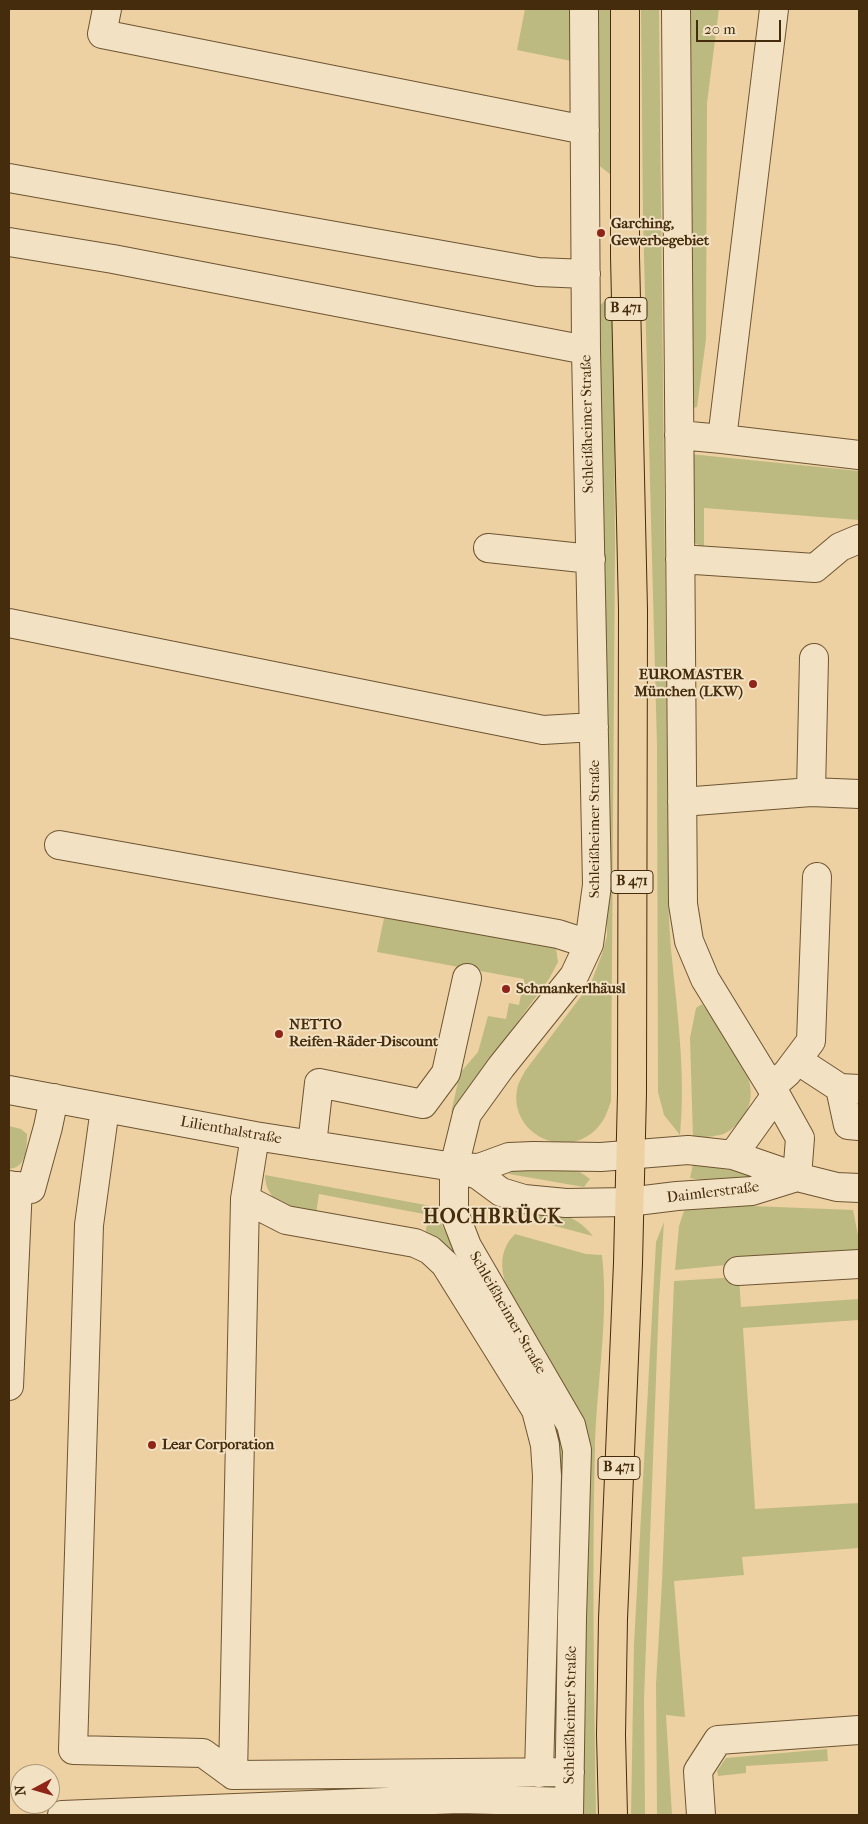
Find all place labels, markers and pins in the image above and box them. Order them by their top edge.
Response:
place label: Garching, Gewerbegebiet [611,215,709,250]
marker: Garching, Gewerbegebiet [595,227,607,239]
place label: EUROMASTER München (LKW) [634,666,743,701]
marker: EUROMASTER München (LKW) [747,678,759,690]
place label: Schmankerlhäusl [516,980,626,998]
marker: Schmankerlhäusl [500,983,512,995]
place label: NETTO Reifen-Räder-Discount [289,1016,438,1051]
marker: NETTO Reifen-Räder-Discount [273,1028,285,1040]
place label: Lear Corporation [162,1436,274,1454]
marker: Lear Corporation [146,1439,158,1451]

